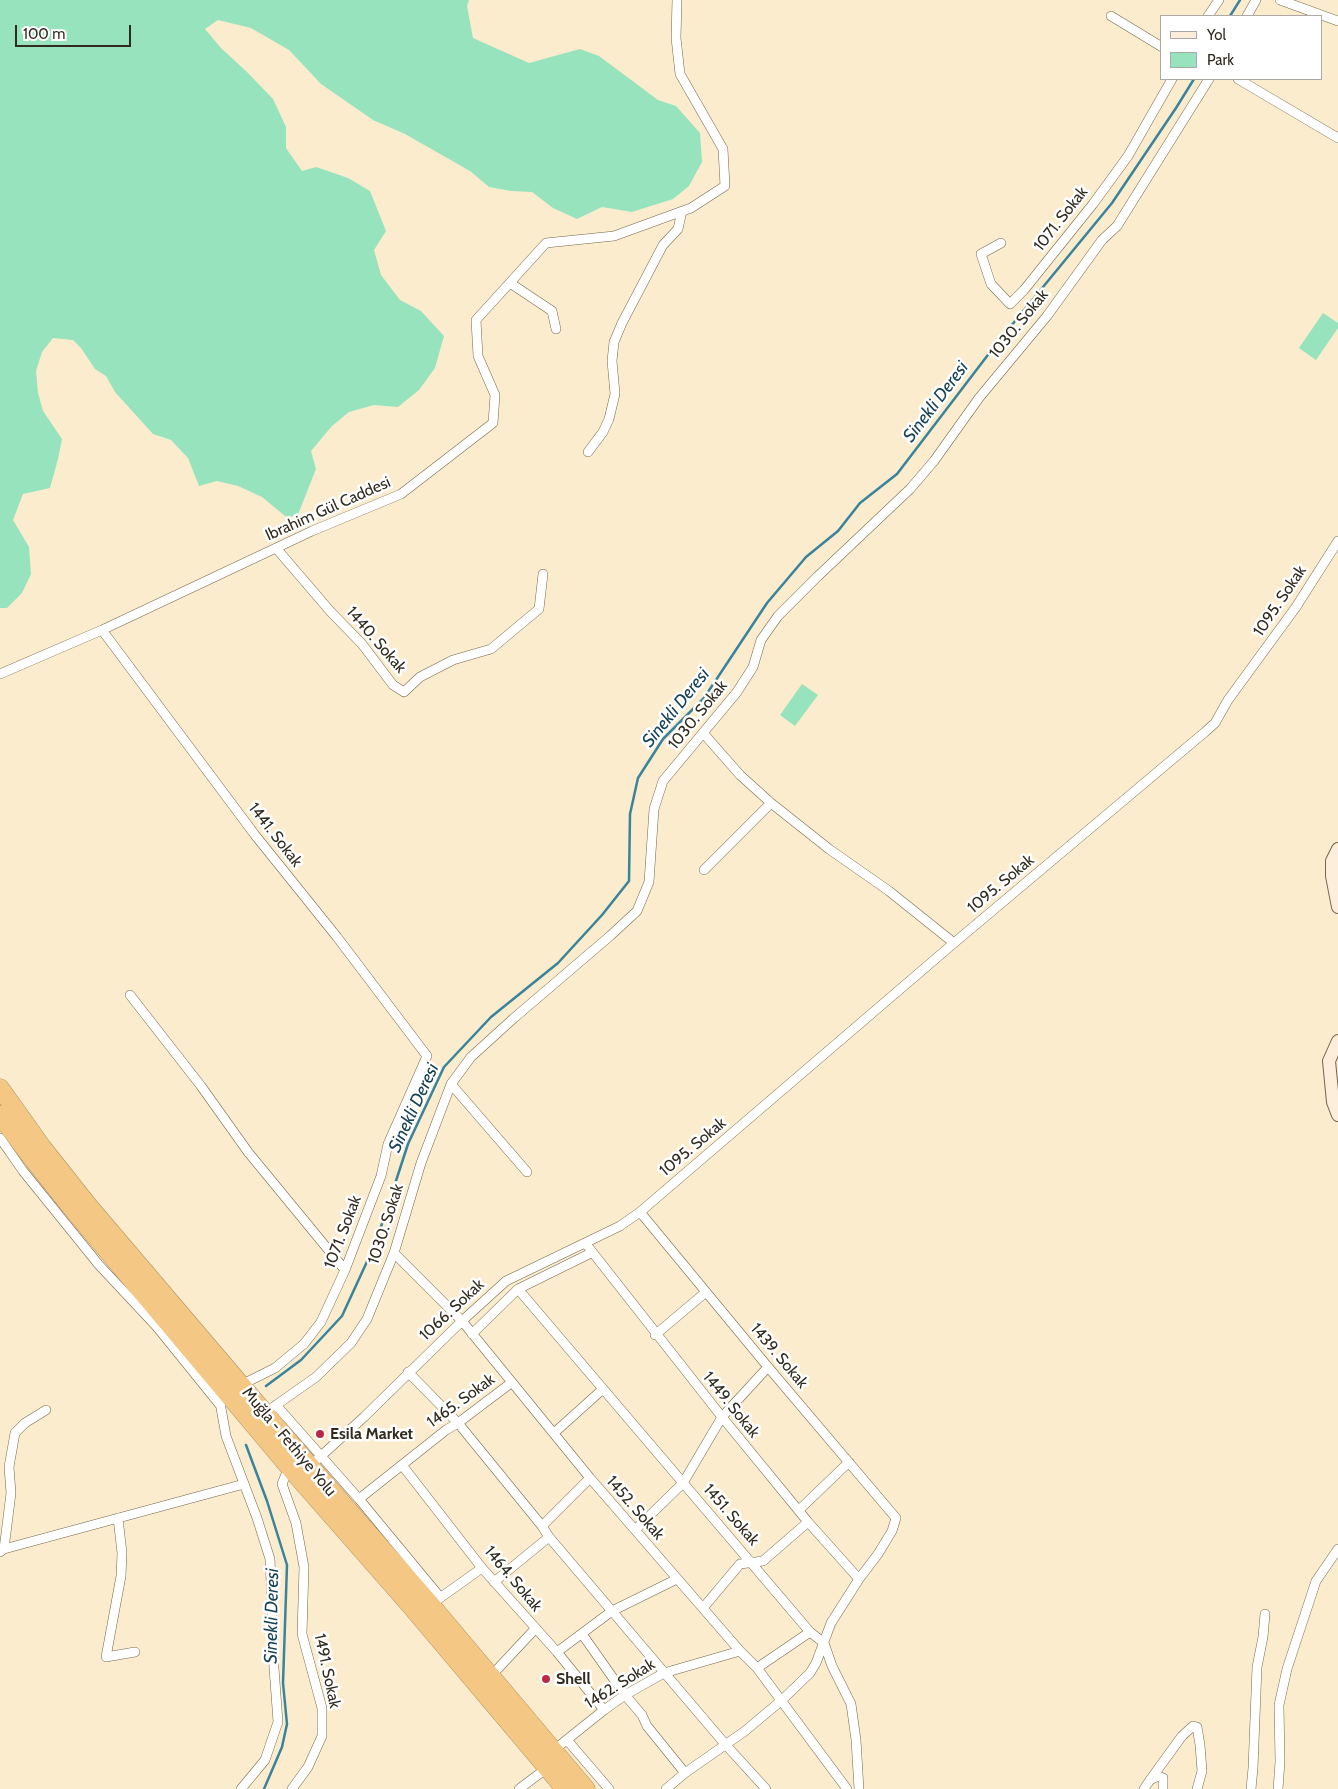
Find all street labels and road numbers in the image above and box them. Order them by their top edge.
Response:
street label: 1071. Sokak [1030,183,1092,255]
street label: 1030. Sokak [985,286,1053,362]
street label: Ibrahim Gül Caddesi [262,473,394,545]
street label: 1095. Sokak [1249,562,1311,640]
street label: 1440. Sokak [342,603,410,677]
street label: 1030. Sokak [664,677,732,753]
street label: 1441. Sokak [244,799,306,871]
street label: 1095. Sokak [964,851,1038,917]
street label: 1095. Sokak [656,1114,730,1180]
street label: 1030. Sokak [364,1182,408,1266]
street label: 1071. Sokak [320,1193,366,1271]
street label: 1066. Sokak [416,1275,488,1345]
street label: 1439. Sokak [746,1320,812,1392]
street label: 1449. Sokak [699,1368,763,1442]
street label: 1465. Sokak [423,1370,499,1432]
street label: Muğla - Fethiye Yolu [238,1384,340,1500]
street label: 1452. Sokak [602,1472,668,1544]
street label: 1451. Sokak [699,1480,763,1550]
street label: 1464. Sokak [480,1542,546,1616]
street label: 1491. Sokak [310,1632,344,1710]
street label: 1462. Sokak [581,1655,659,1713]

